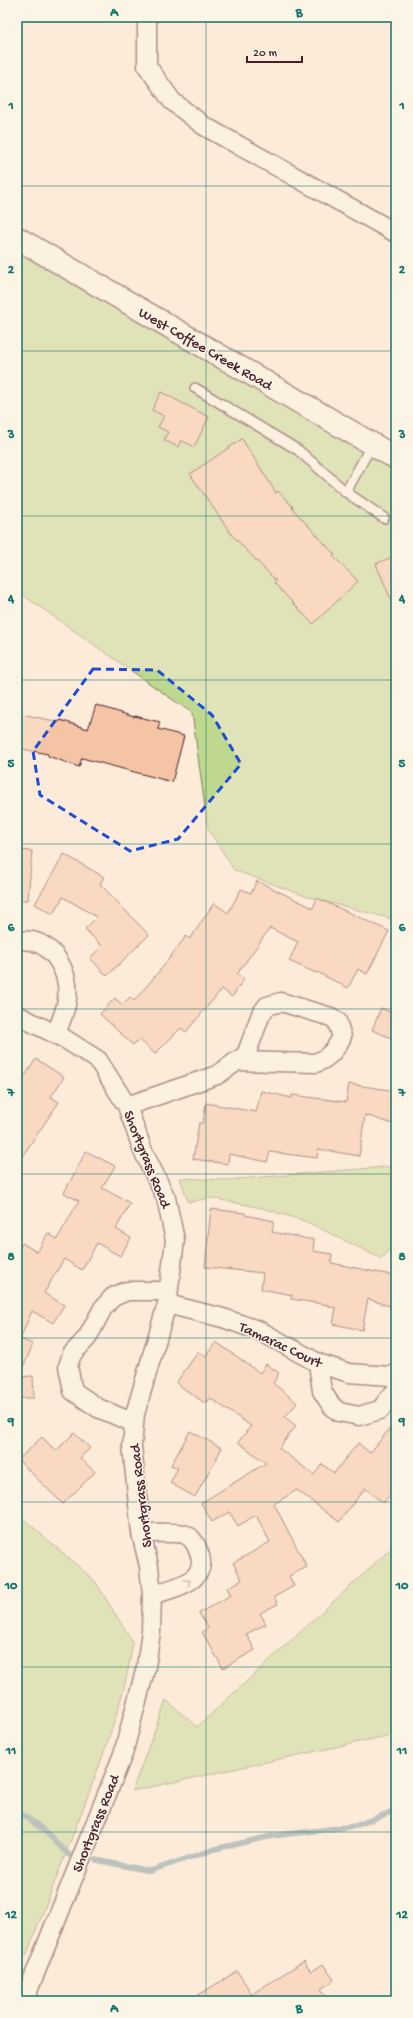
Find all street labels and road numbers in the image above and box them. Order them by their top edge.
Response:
street label: West Coffee Creek Road [135,304,276,396]
street label: Shortgrass Road [118,1108,174,1212]
street label: Tamarac Court [235,1318,326,1374]
street label: Shortgrass Road [127,1442,157,1548]
street label: Shortgrass Road [69,1771,125,1875]

